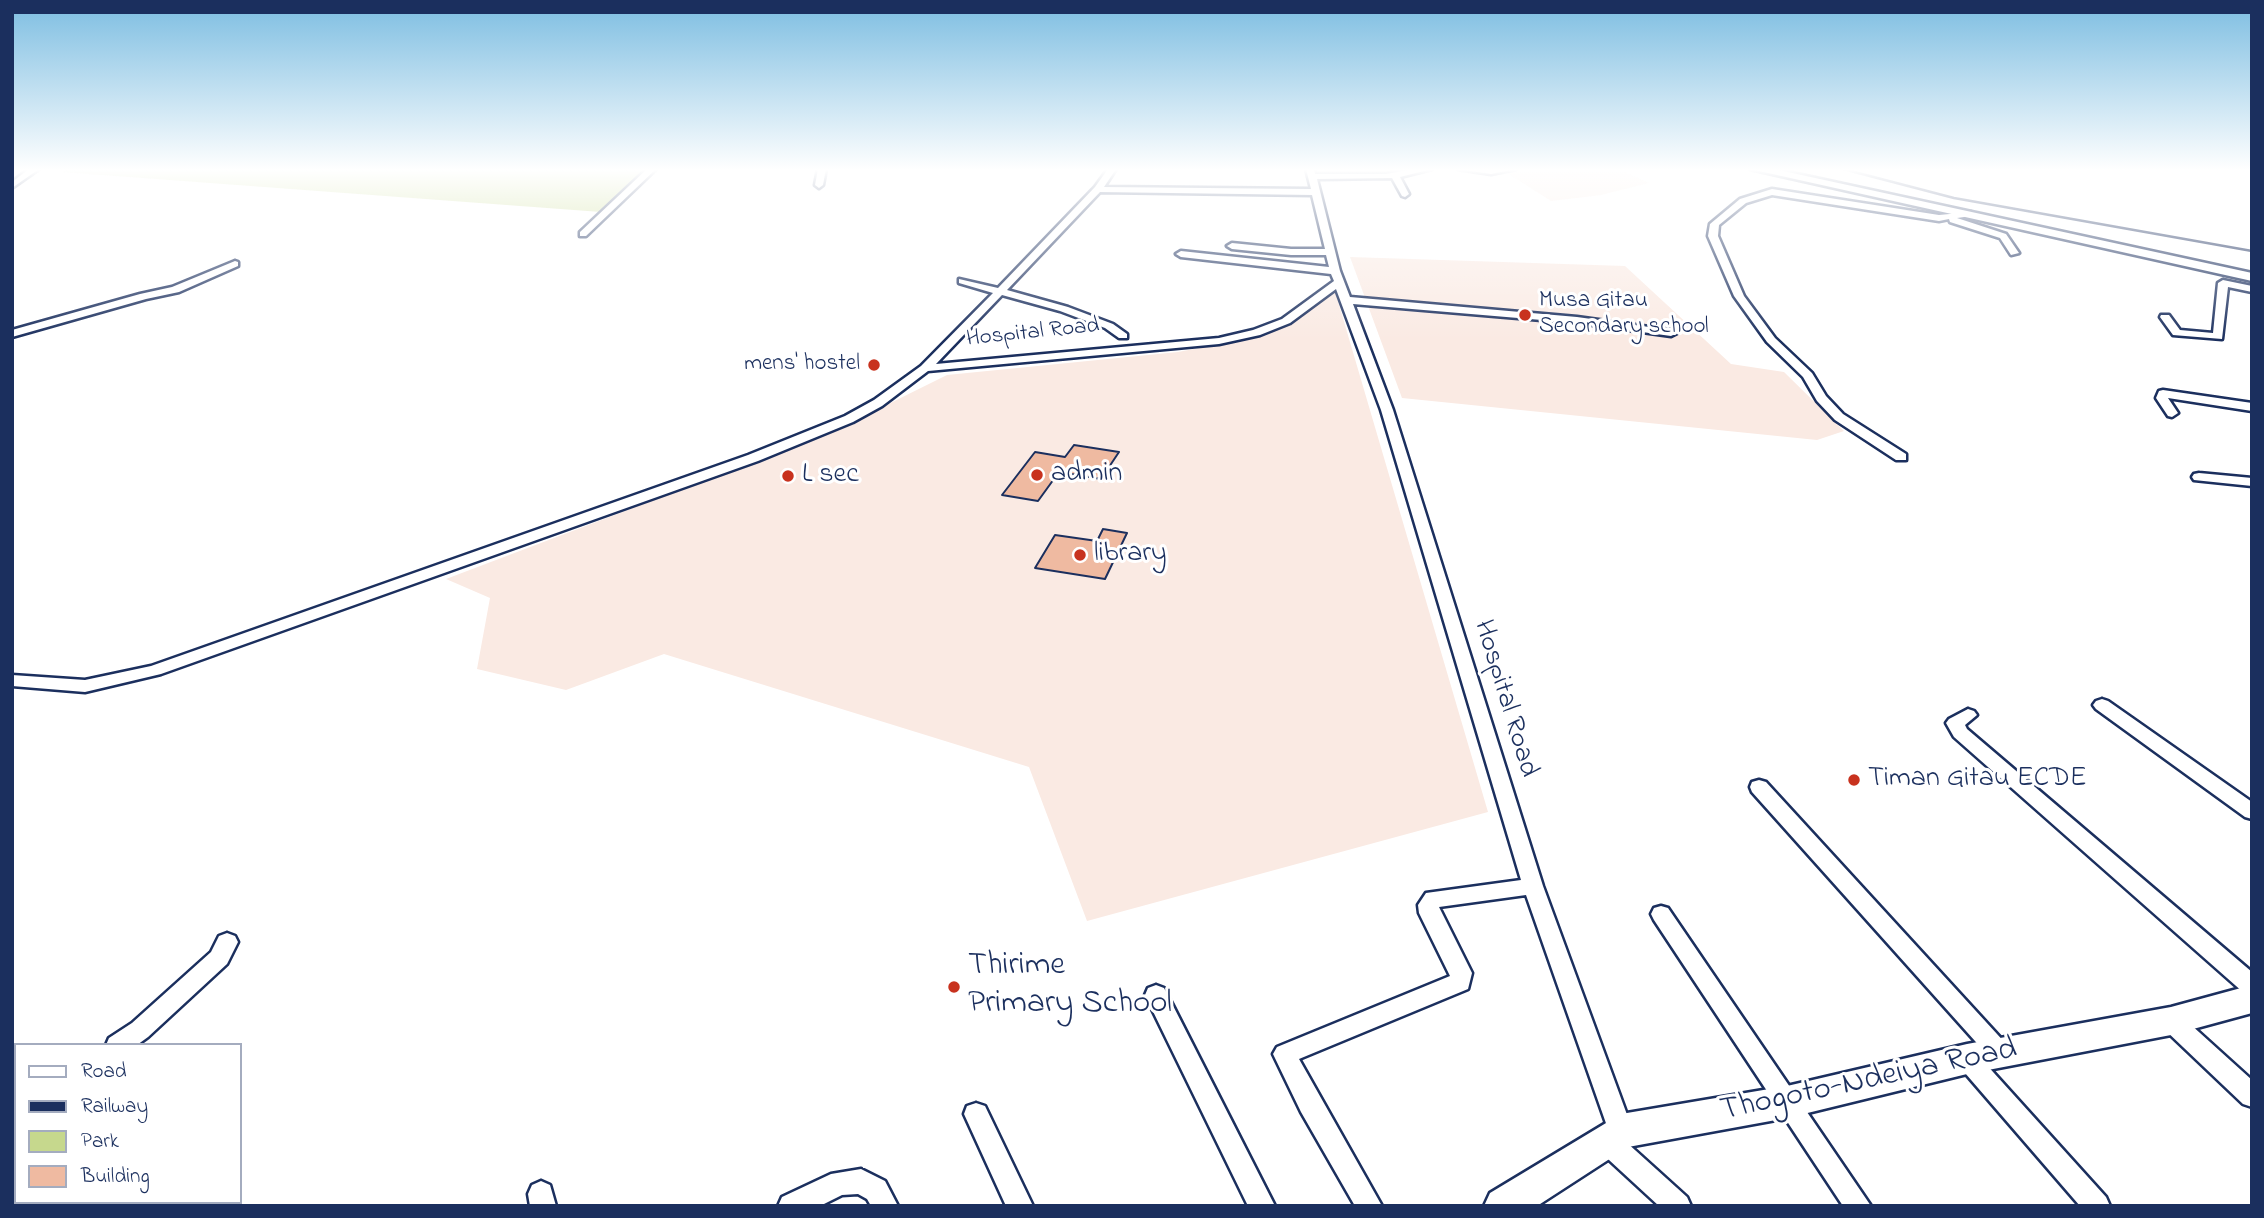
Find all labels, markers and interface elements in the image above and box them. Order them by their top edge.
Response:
place label: Musa Gitau Secondary school [1539,288,1709,342]
marker: Musa Gitau Secondary school [1517,307,1533,323]
street label: Hospital Road [965,313,1101,355]
place label: mens' hostel [744,351,860,379]
marker: mens' hostel [866,357,882,373]
place label: admin [1051,458,1122,492]
place label: L sec [802,459,859,493]
marker: admin [1029,467,1045,483]
marker: L sec [780,468,796,484]
place label: library [1094,538,1167,572]
marker: library [1072,547,1088,563]
street label: Hospital Road [1464,616,1544,782]
place label: Timan Gitau ECDE [1868,763,2087,797]
marker: Timan Gitau ECDE [1846,772,1862,788]
place label: Thirime Primary School [968,948,1172,1026]
marker: Thirime Primary School [946,979,962,995]
street label: Thogoto-Ndeiya Road [1717,1031,2021,1133]
legend [14,1043,242,1204]
text: Road [81,1057,127,1087]
text: Railway [81,1092,148,1122]
text: Park [81,1127,119,1157]
text: Building [81,1162,150,1192]

